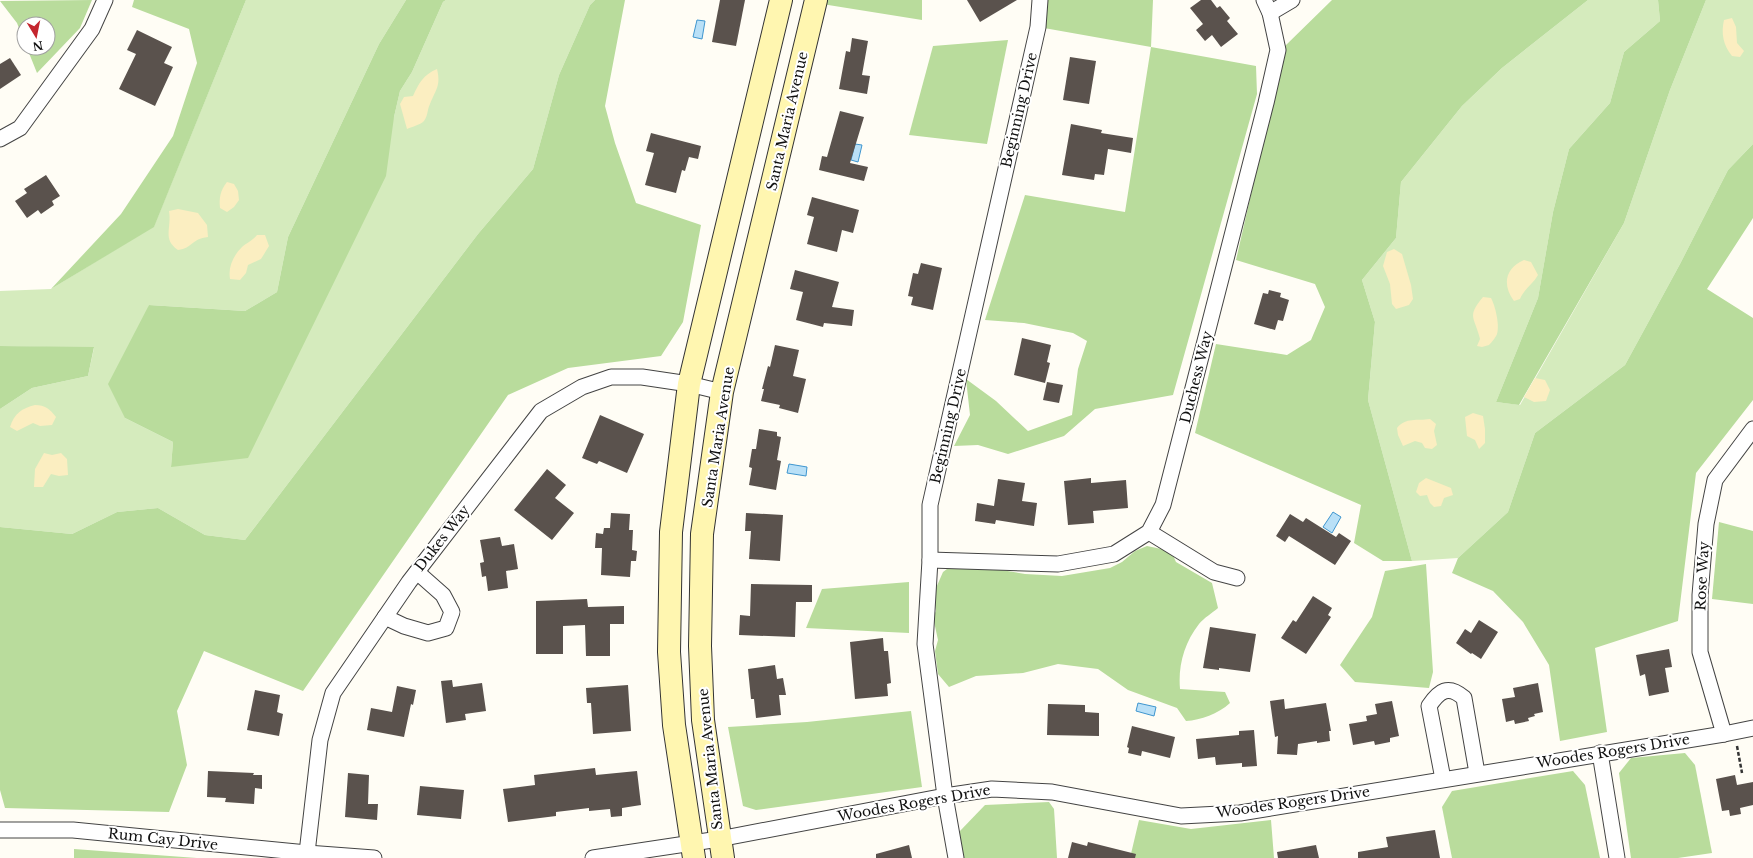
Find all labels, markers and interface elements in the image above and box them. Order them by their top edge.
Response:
north arrow [16,16,56,56]
text: N [31,38,44,54]
street label: Santa Maria Avenue [762,50,812,192]
street label: Beginning Drive [997,51,1041,169]
street label: Duchess Way [1176,329,1216,425]
street label: Santa Maria Avenue [698,365,738,509]
street label: Beginning Drive [926,367,970,485]
street label: Dukes Way [410,501,474,575]
street label: Rose Way [1691,541,1713,611]
street label: Santa Maria Avenue [694,687,726,831]
street label: Woodes Rogers Drive [1534,730,1691,772]
street label: Woodes Rogers Drive [835,781,992,825]
street label: Woodes Rogers Drive [1214,782,1371,822]
street label: Rum Cay Drive [107,824,219,854]

